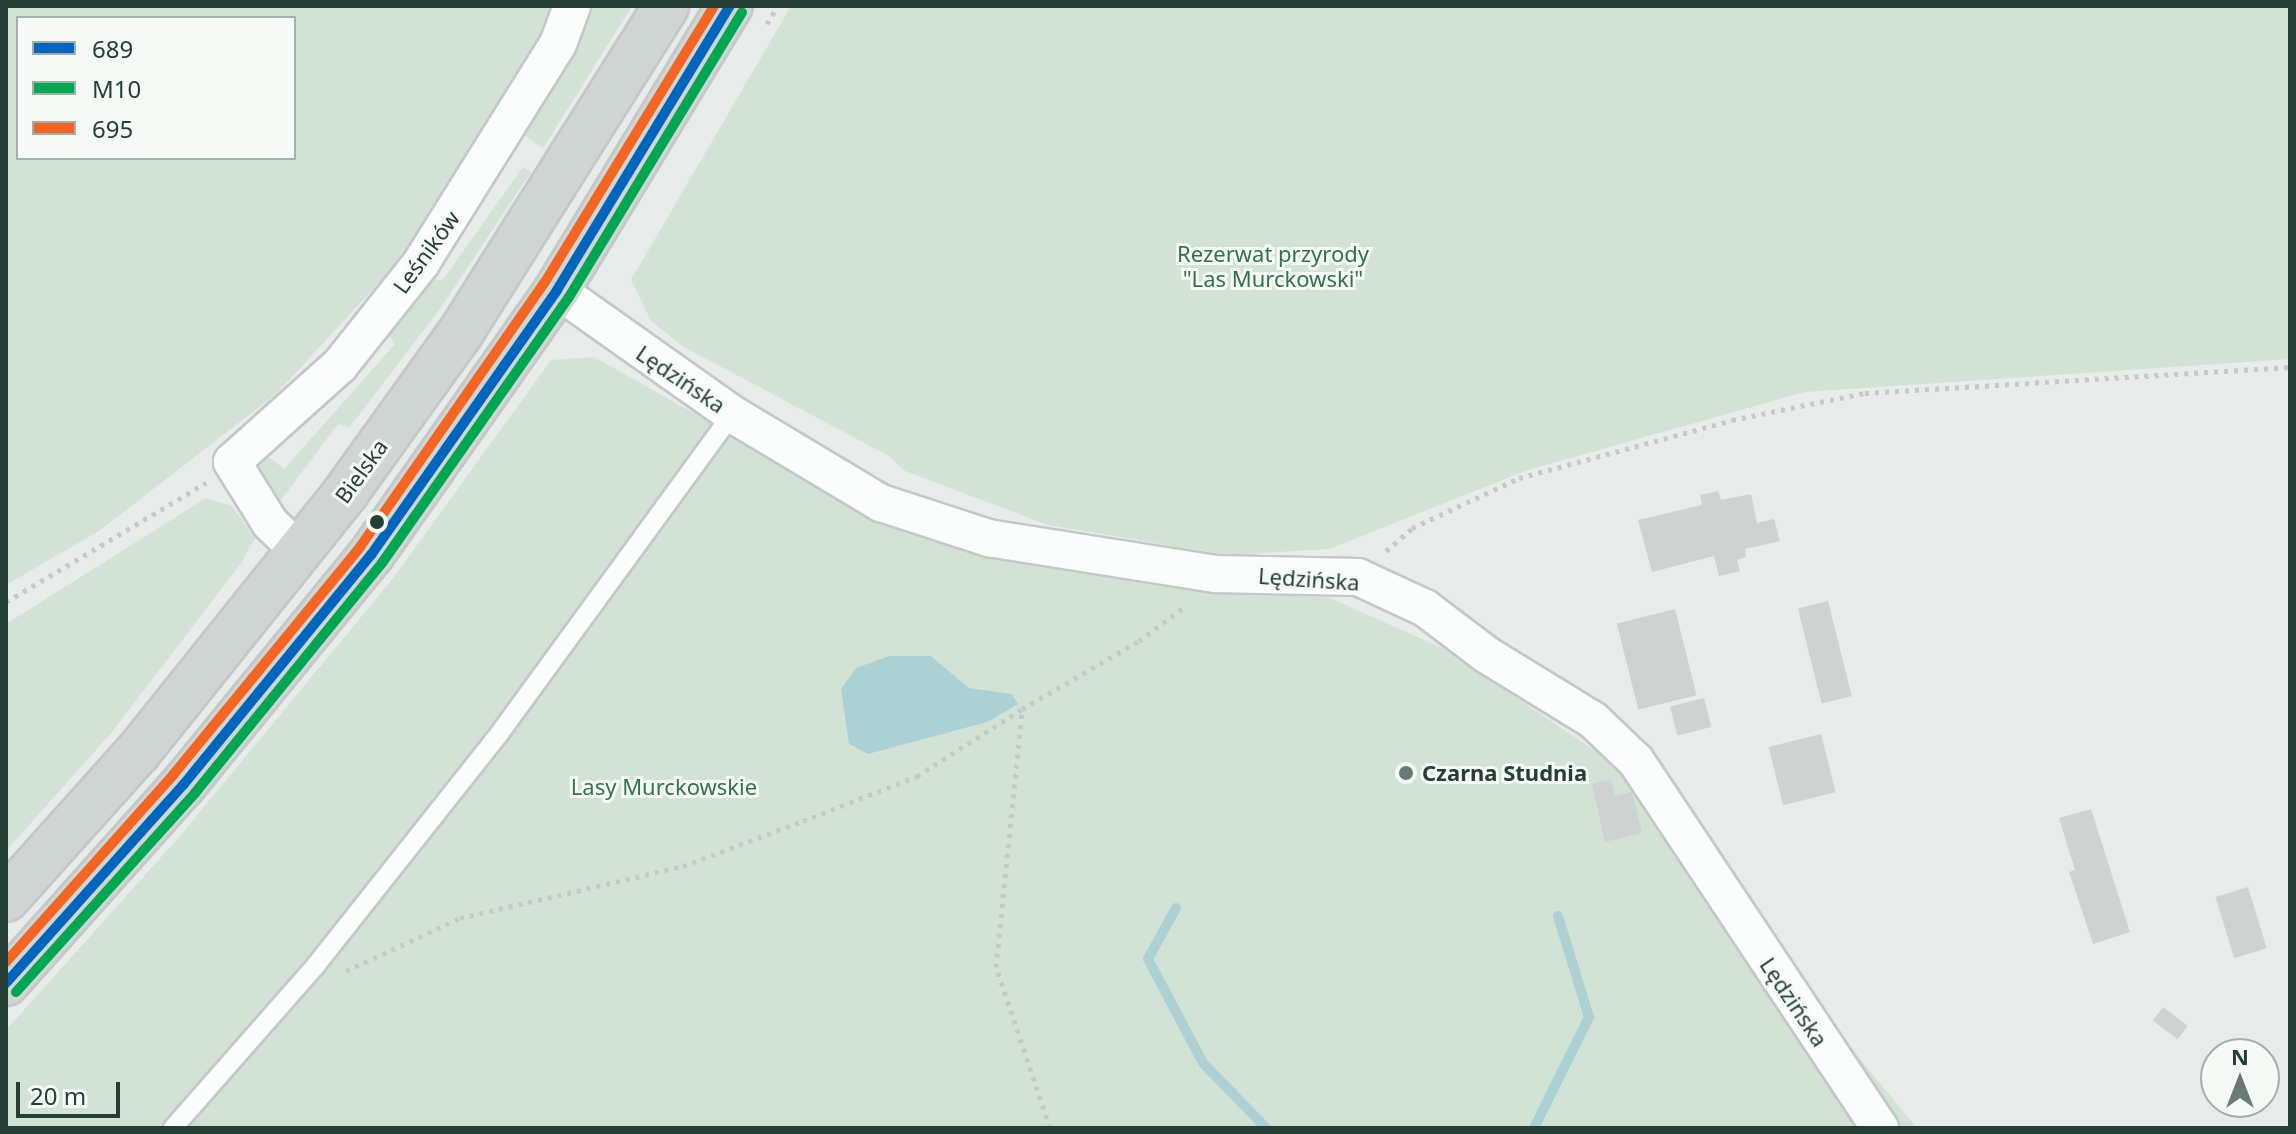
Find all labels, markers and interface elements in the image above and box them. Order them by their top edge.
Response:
legend [16,16,296,160]
text: 689 [92,32,133,65]
text: M10 [92,72,141,105]
text: 695 [92,112,133,145]
street label: Leśników [387,206,465,298]
park label: Rezerwat przyrody "Las Murckowski" [1177,240,1369,292]
street label: Lędzińska [631,340,731,418]
street label: Bielska [329,434,393,508]
unlabelled marker [369,514,385,530]
street label: Lędzińska [1257,562,1361,596]
place label: Czarna Studnia [1422,760,1587,786]
marker: Czarna Studnia [1397,764,1415,782]
park label: Lasy Murckowskie [571,774,757,800]
street label: Lędzińska [1755,952,1833,1052]
north arrow [2200,1038,2280,1118]
text: N [2231,1041,2249,1071]
scale bar [20,1066,124,1116]
text: 20 m [30,1079,86,1112]

